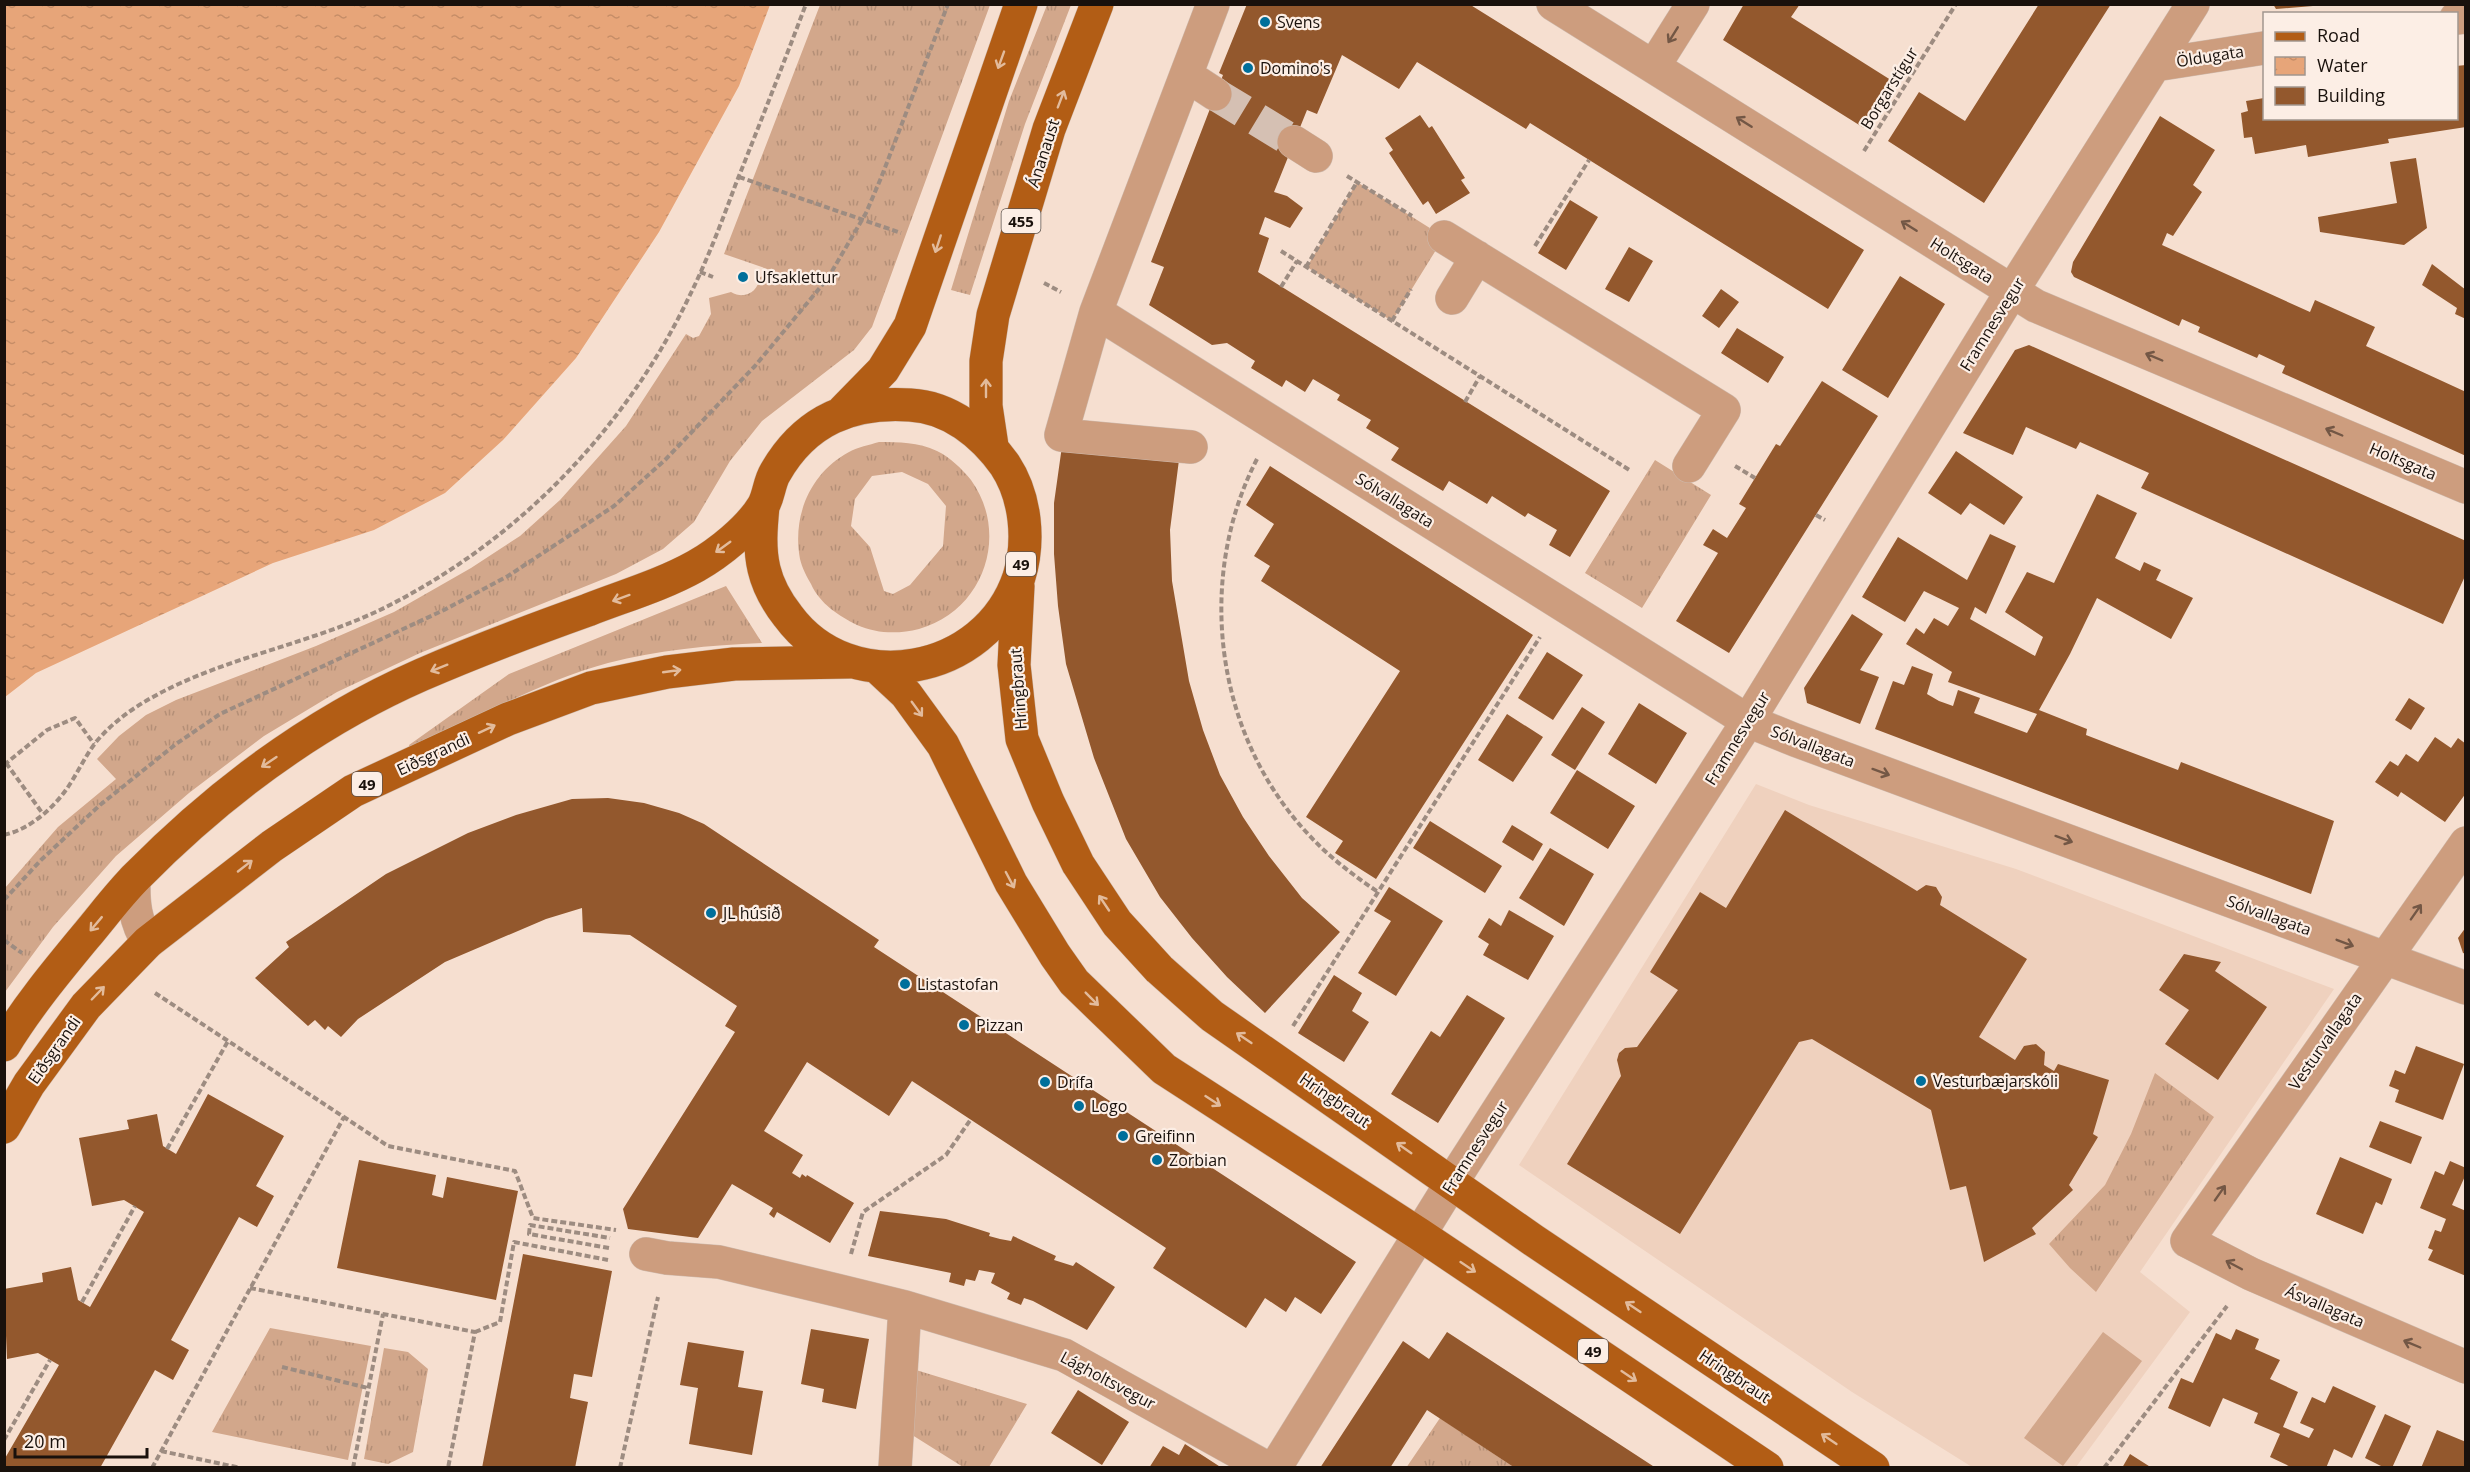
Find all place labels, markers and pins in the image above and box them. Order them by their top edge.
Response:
place label: Svens [1277,11,1320,33]
marker: Svens [1258,15,1272,29]
place label: Domino's [1260,57,1331,79]
marker: Domino's [1241,61,1255,75]
place label: Ufsaklettur [755,266,838,288]
marker: Ufsaklettur [736,270,750,284]
place label: JL húsið [721,902,781,924]
marker: JL húsið [704,906,718,920]
place label: Listastofan [917,973,999,995]
marker: Listastofan [898,977,912,991]
place label: Pizzan [976,1014,1023,1036]
marker: Pizzan [957,1018,971,1032]
place label: Vesturbæjarskóli [1933,1070,2058,1092]
place label: Drífa [1057,1071,1093,1093]
marker: Vesturbæjarskóli [1914,1074,1928,1088]
marker: Drífa [1038,1075,1052,1089]
place label: Logo [1091,1095,1127,1117]
marker: Logo [1072,1099,1086,1113]
place label: Greifinn [1135,1125,1195,1147]
marker: Greifinn [1116,1129,1130,1143]
place label: Zorbian [1169,1149,1227,1171]
marker: Zorbian [1150,1153,1164,1167]

